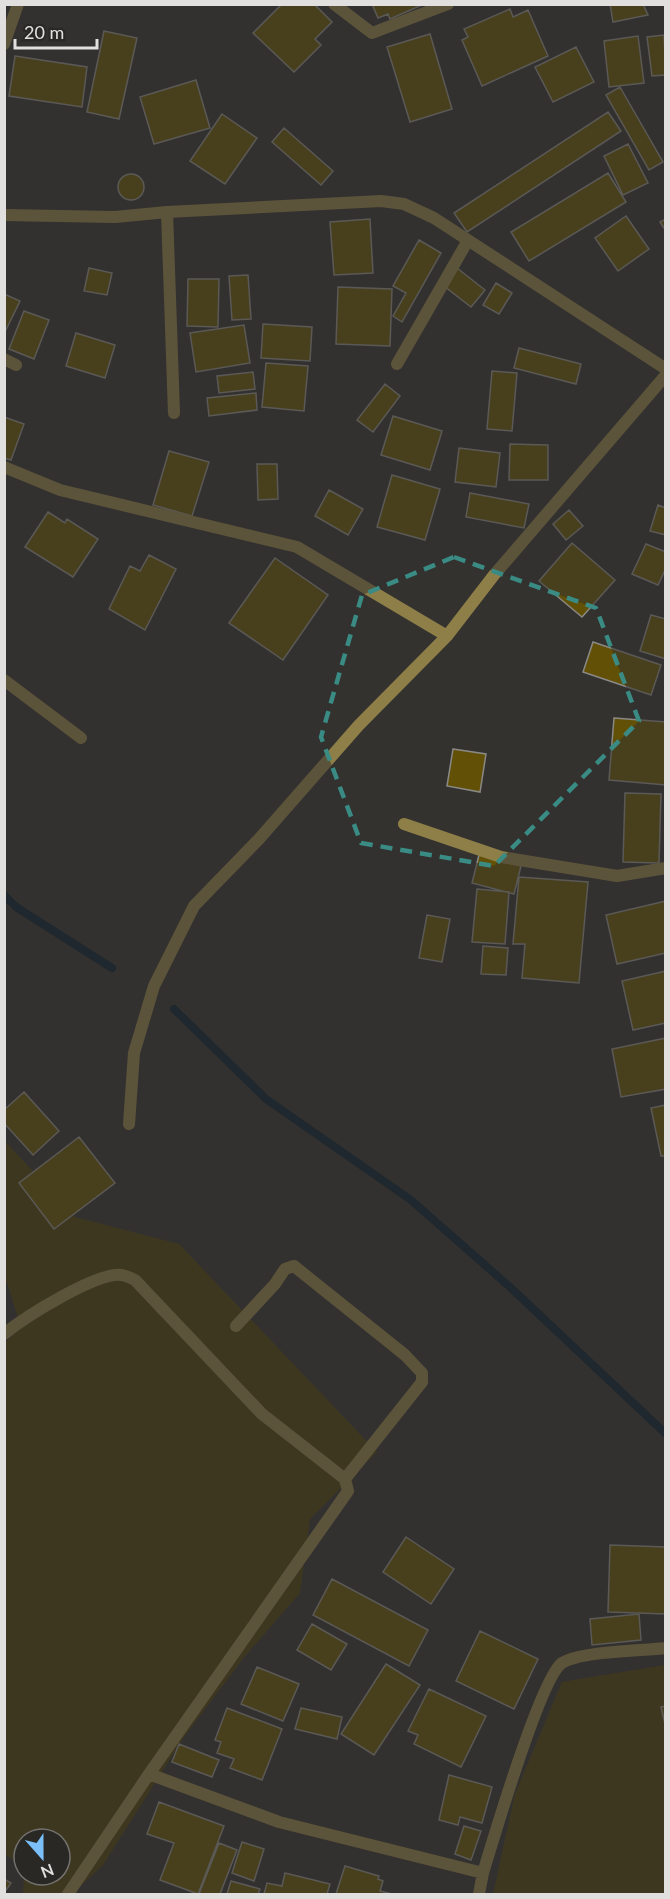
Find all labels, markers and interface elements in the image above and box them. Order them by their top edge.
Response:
scale bar [15,12,98,50]
text: 20 m [24,21,64,43]
north arrow [12,1827,72,1887]
text: N [38,1860,57,1883]

